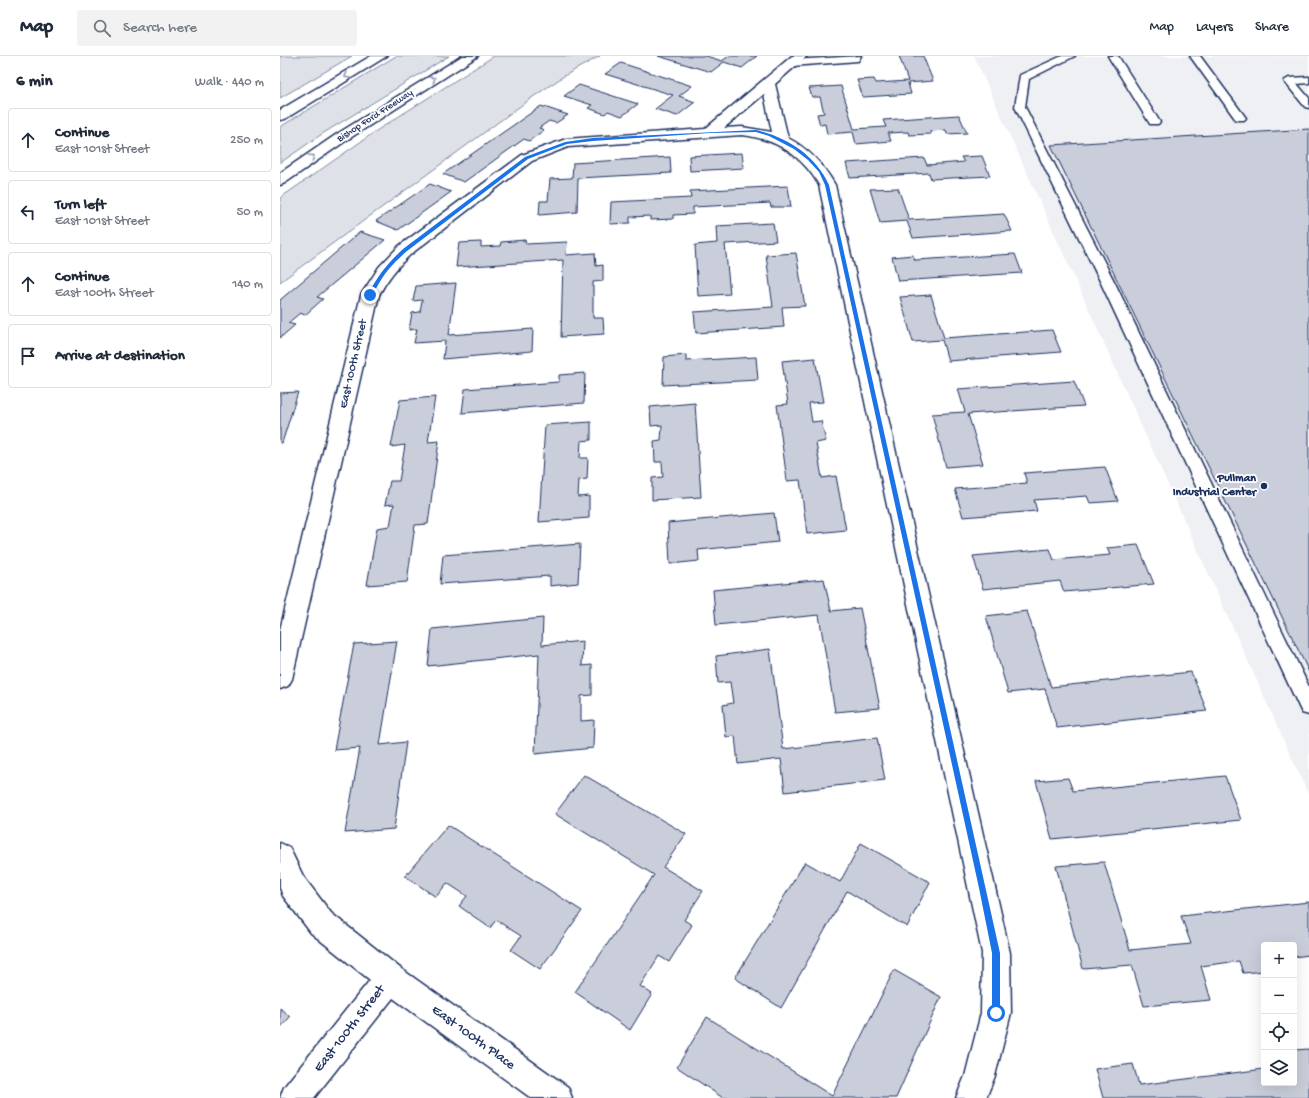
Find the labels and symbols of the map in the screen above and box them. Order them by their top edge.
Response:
one-way arrow [344,71,351,78]
one-way arrow [429,76,436,84]
street label: Bishop Ford Freeway [334,87,415,146]
one-way arrow [308,154,315,162]
route end [361,286,379,304]
street label: East 100th Street [337,317,371,410]
place label: Pullman Industrial Center [1173,472,1258,500]
marker: Pullman Industrial Center [1259,481,1269,491]
street label: East 100th Street [311,981,390,1076]
street label: East 100th Place [428,1002,519,1075]
route start [987,1004,1005,1022]

